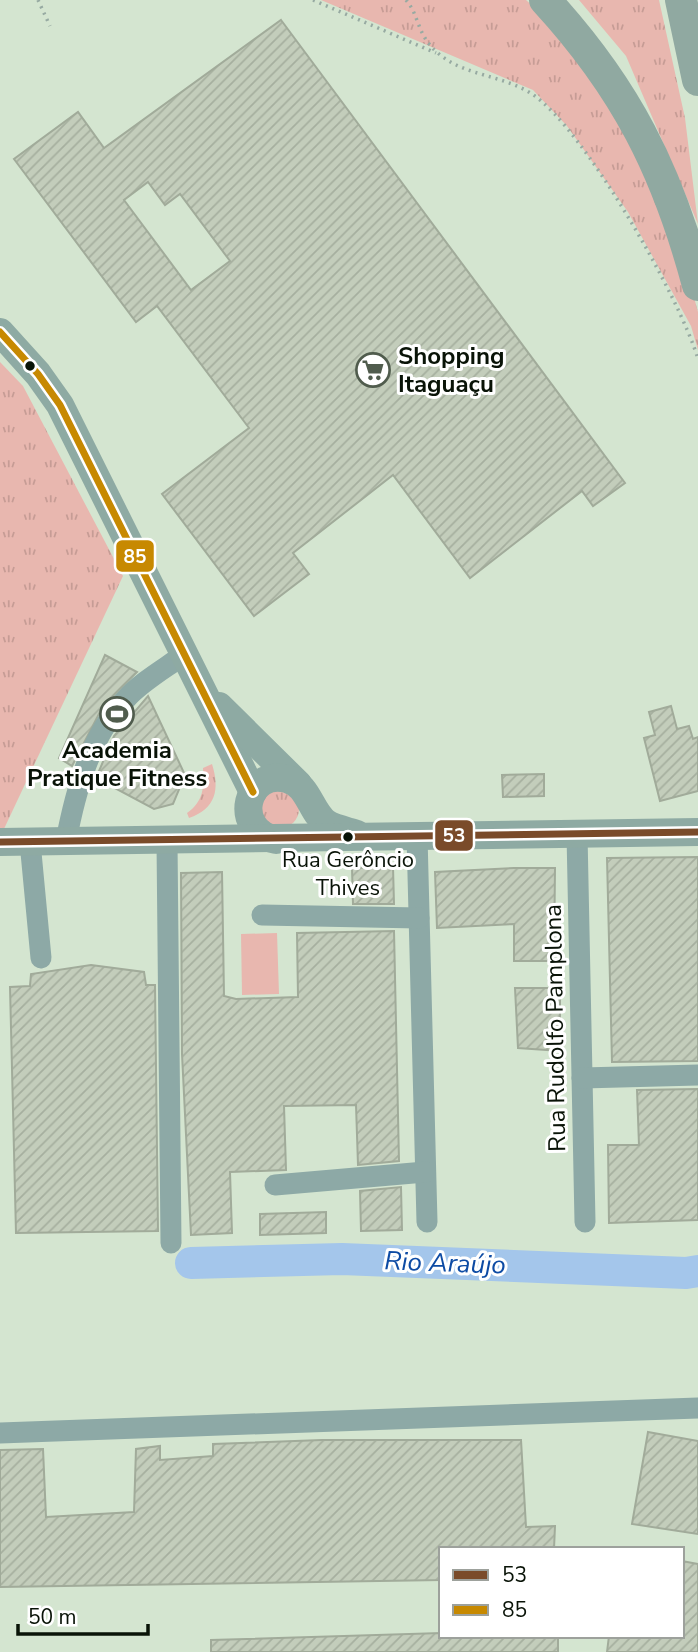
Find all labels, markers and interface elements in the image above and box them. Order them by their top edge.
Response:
place label: Shopping Itaguaçu [398,340,504,400]
supermarket icon: Shopping Itaguaçu [354,351,392,389]
unlabelled marker [23,359,37,373]
line badge: 85 [115,539,155,573]
text: 85 [124,544,146,570]
sports icon: Academia Pratique Fitness [98,695,136,733]
place label: Academia Pratique Fitness [27,734,207,794]
line badge: 53 [434,819,474,852]
text: 53 [443,823,465,849]
marker: Rua Gerôncio Thives [341,830,355,844]
place label: Rua Gerôncio Thives [282,845,414,903]
street label: Rua Rudolfo Pamplona [537,904,573,1152]
water label: Rio Araújo [384,1243,506,1283]
legend [439,1547,684,1638]
text: 53 [502,1561,527,1589]
scale bar [18,1592,147,1636]
text: 85 [502,1596,527,1624]
text: 50 m [28,1603,77,1631]

